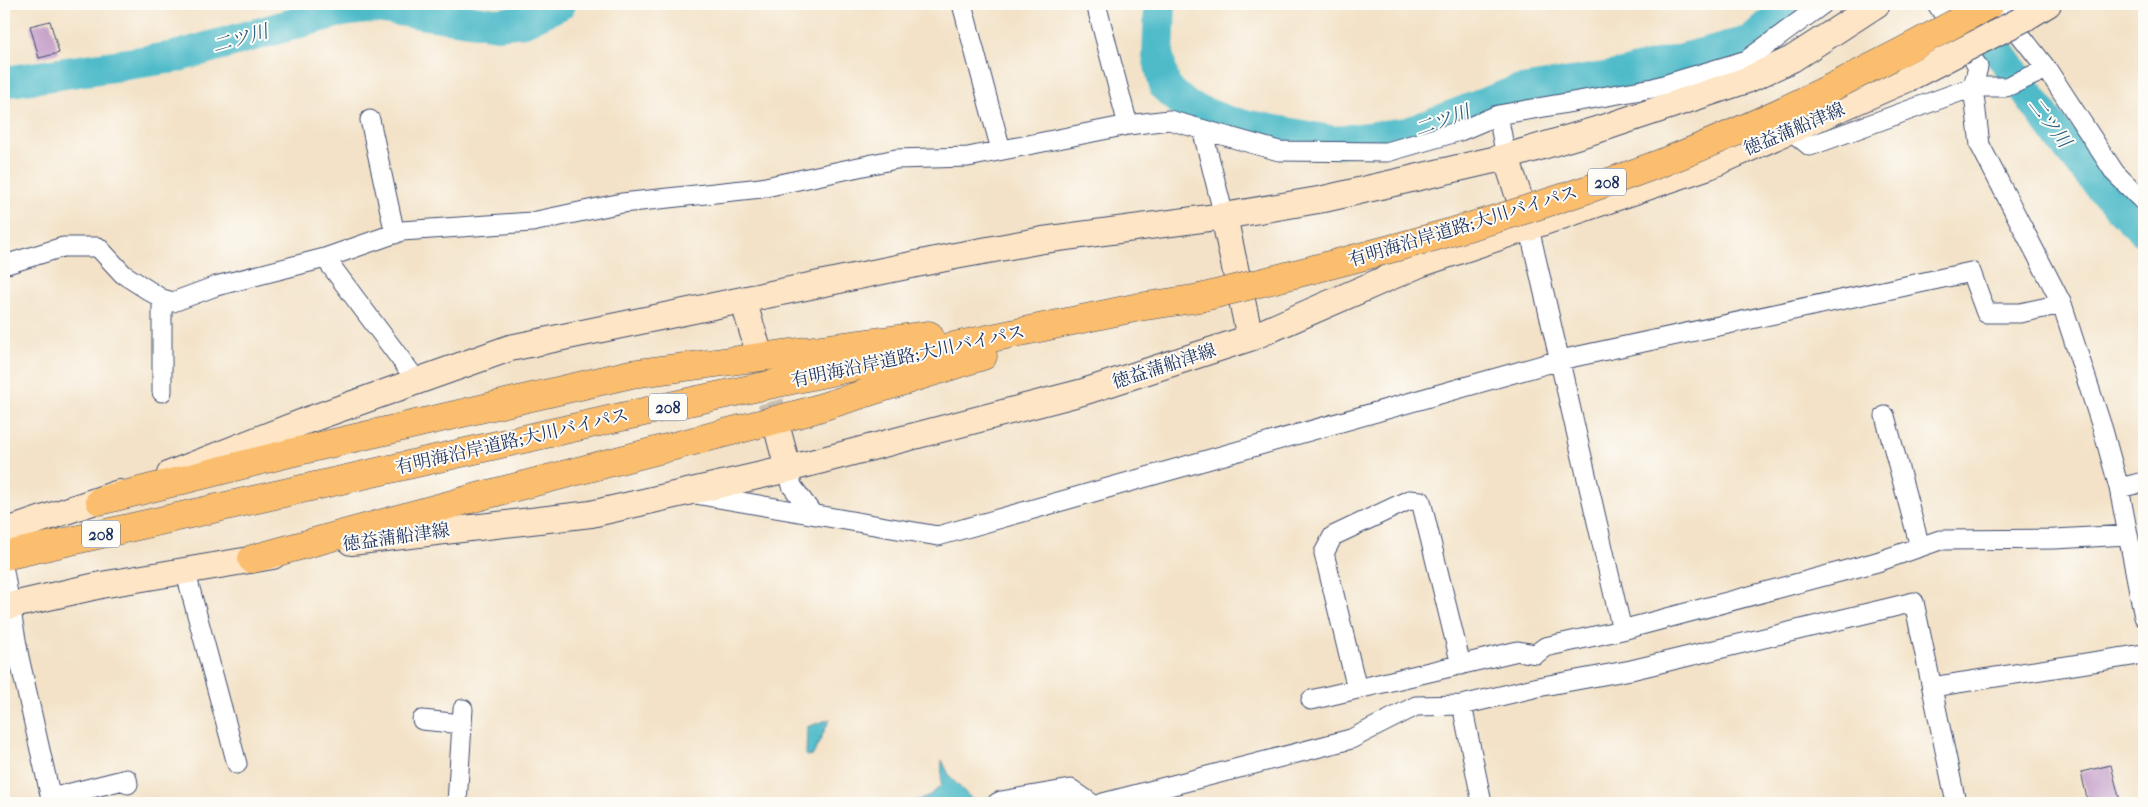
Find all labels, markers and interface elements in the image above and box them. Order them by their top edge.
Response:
water label: 二ツ川 [210,20,273,57]
water label: 二ツ川 [2023,93,2076,154]
street label: 徳益蒲船津線 [1740,99,1848,160]
water label: 二ツ川 [1412,100,1475,141]
road number: 208 [1588,168,1626,196]
street label: 有明海沿岸道路;大川バイパス [1346,182,1580,271]
street label: 有明海沿岸道路;大川バイパス [789,321,1027,392]
street label: 徳益蒲船津線 [1110,340,1219,393]
road number: 208 [649,394,687,421]
street label: 有明海沿岸道路;大川バイパス [394,404,631,479]
road number: 208 [82,520,120,548]
street label: 徳益蒲船津線 [341,520,451,555]

